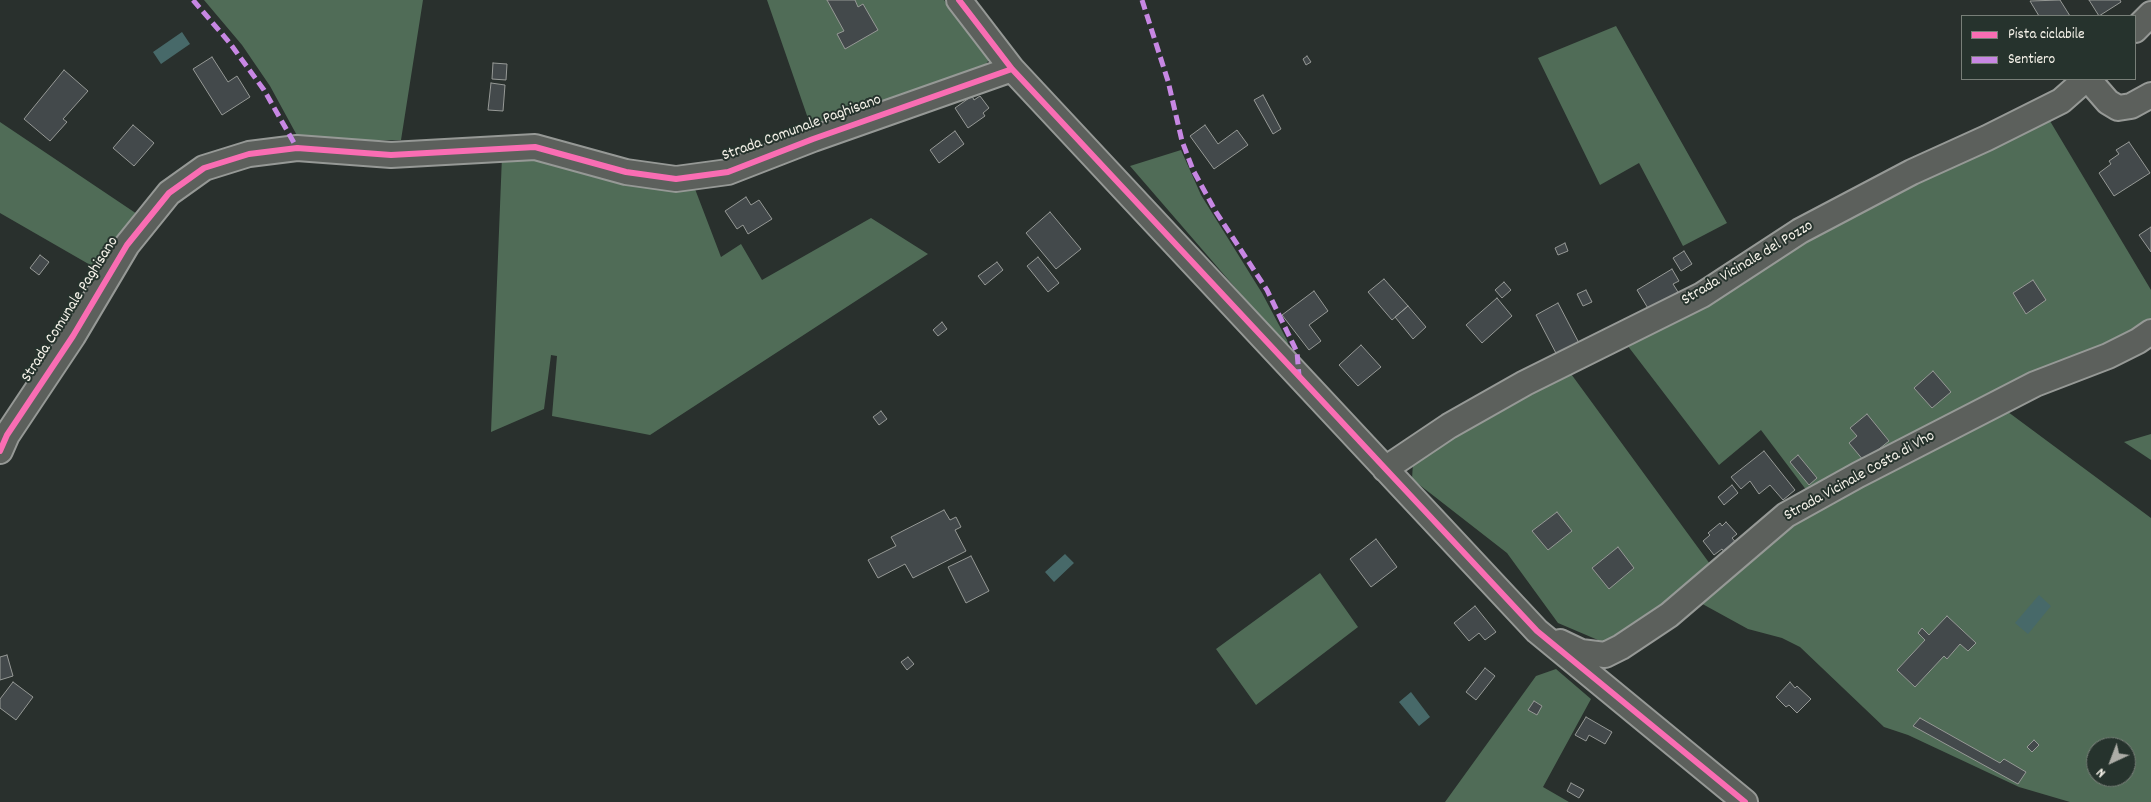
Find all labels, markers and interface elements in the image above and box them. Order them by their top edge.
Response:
legend [1961,15,2136,80]
text: Pista ciclabile [2008,24,2085,46]
text: Sentiero [2008,49,2055,71]
street label: Strada Comunale Paghisano [720,91,884,167]
street label: Strada Vicinale del Pozzo [1679,217,1817,311]
street label: Strada Comunale Paghisano [18,234,124,386]
street label: Strada Vicinale Costa di Vho [1781,428,1939,526]
north arrow [2086,737,2136,787]
text: N [2092,763,2111,782]

